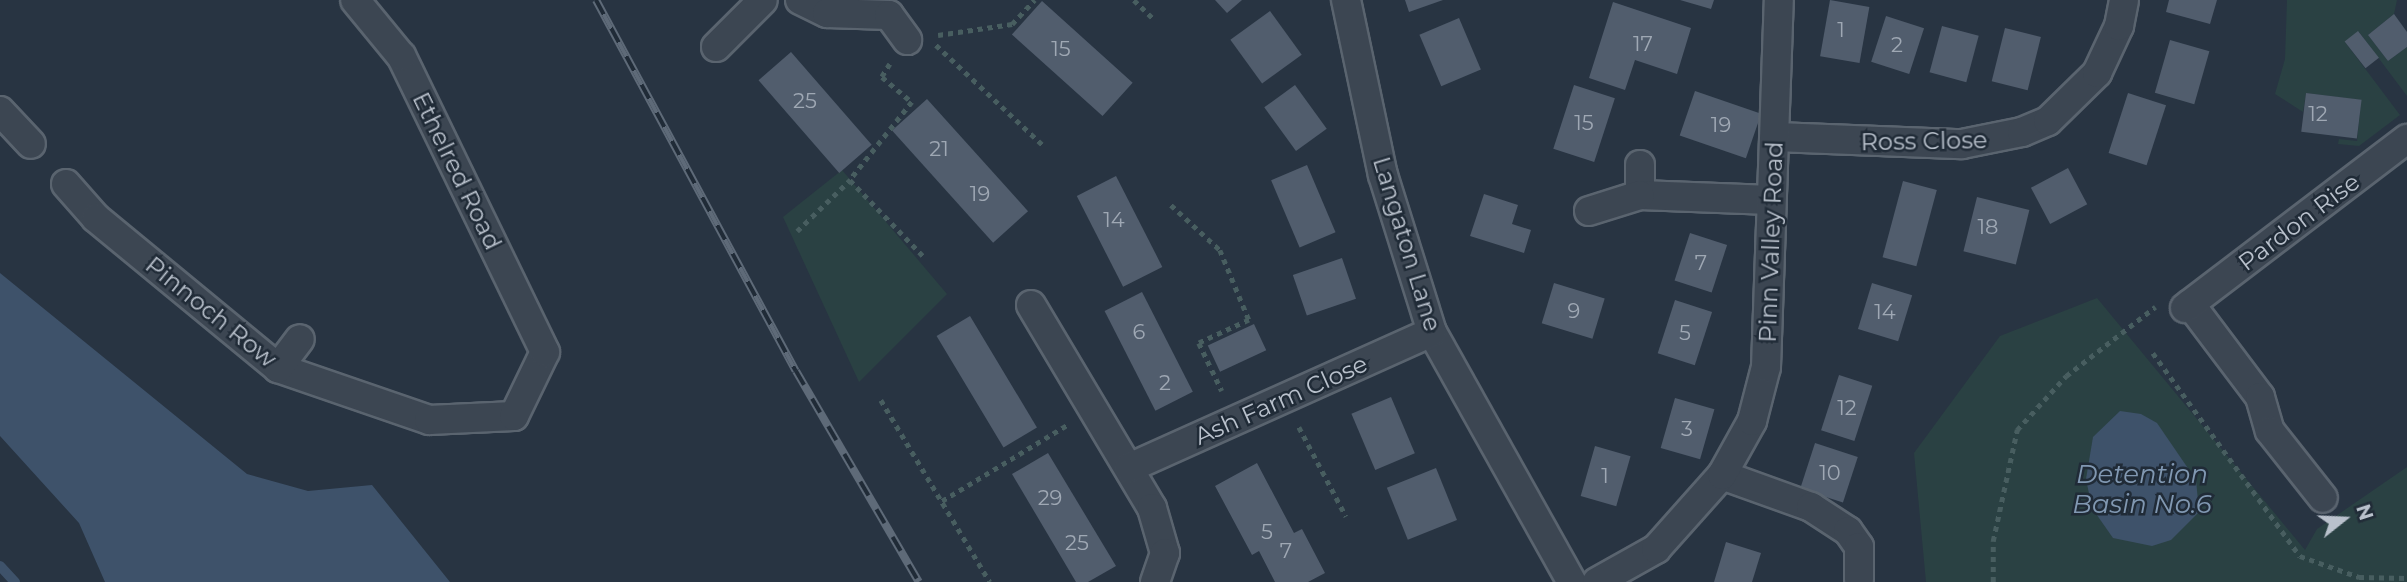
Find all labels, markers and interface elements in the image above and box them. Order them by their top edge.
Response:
house number: 1 [1837,17,1845,43]
house number: 17 [1633,31,1653,57]
house number: 2 [1891,32,1903,58]
house number: 15 [1051,36,1071,62]
street label: Ethelred Road [406,88,508,254]
house number: 25 [793,88,817,114]
house number: 12 [2308,101,2328,127]
house number: 15 [1574,110,1594,136]
house number: 19 [1711,112,1731,138]
street label: Ross Close [1860,125,1988,157]
house number: 21 [929,136,949,162]
street label: Pinn Valley Road [1753,141,1789,343]
street label: Langaton Lane [1367,153,1447,335]
street label: Pardon Rise [2233,167,2365,277]
house number: 19 [970,181,990,207]
house number: 14 [1103,207,1125,233]
house number: 18 [1978,214,1998,240]
street label: Pinnoch Row [140,250,282,374]
house number: 7 [1695,250,1707,276]
house number: 9 [1568,298,1580,324]
house number: 14 [1874,299,1896,325]
house number: 6 [1133,319,1145,345]
house number: 5 [1679,320,1691,346]
street label: Ash Farm Close [1190,349,1372,451]
house number: 2 [1159,370,1171,396]
house number: 12 [1837,395,1857,421]
house number: 3 [1681,416,1693,442]
water label: Detention Basin No.6 [2072,459,2212,520]
house number: 10 [1819,460,1841,486]
house number: 1 [1601,463,1609,489]
north arrow [2309,484,2379,554]
house number: 29 [1038,485,1062,511]
text: N [2351,501,2378,523]
house number: 5 [1261,519,1273,545]
house number: 25 [1065,530,1089,556]
house number: 7 [1280,538,1292,564]

